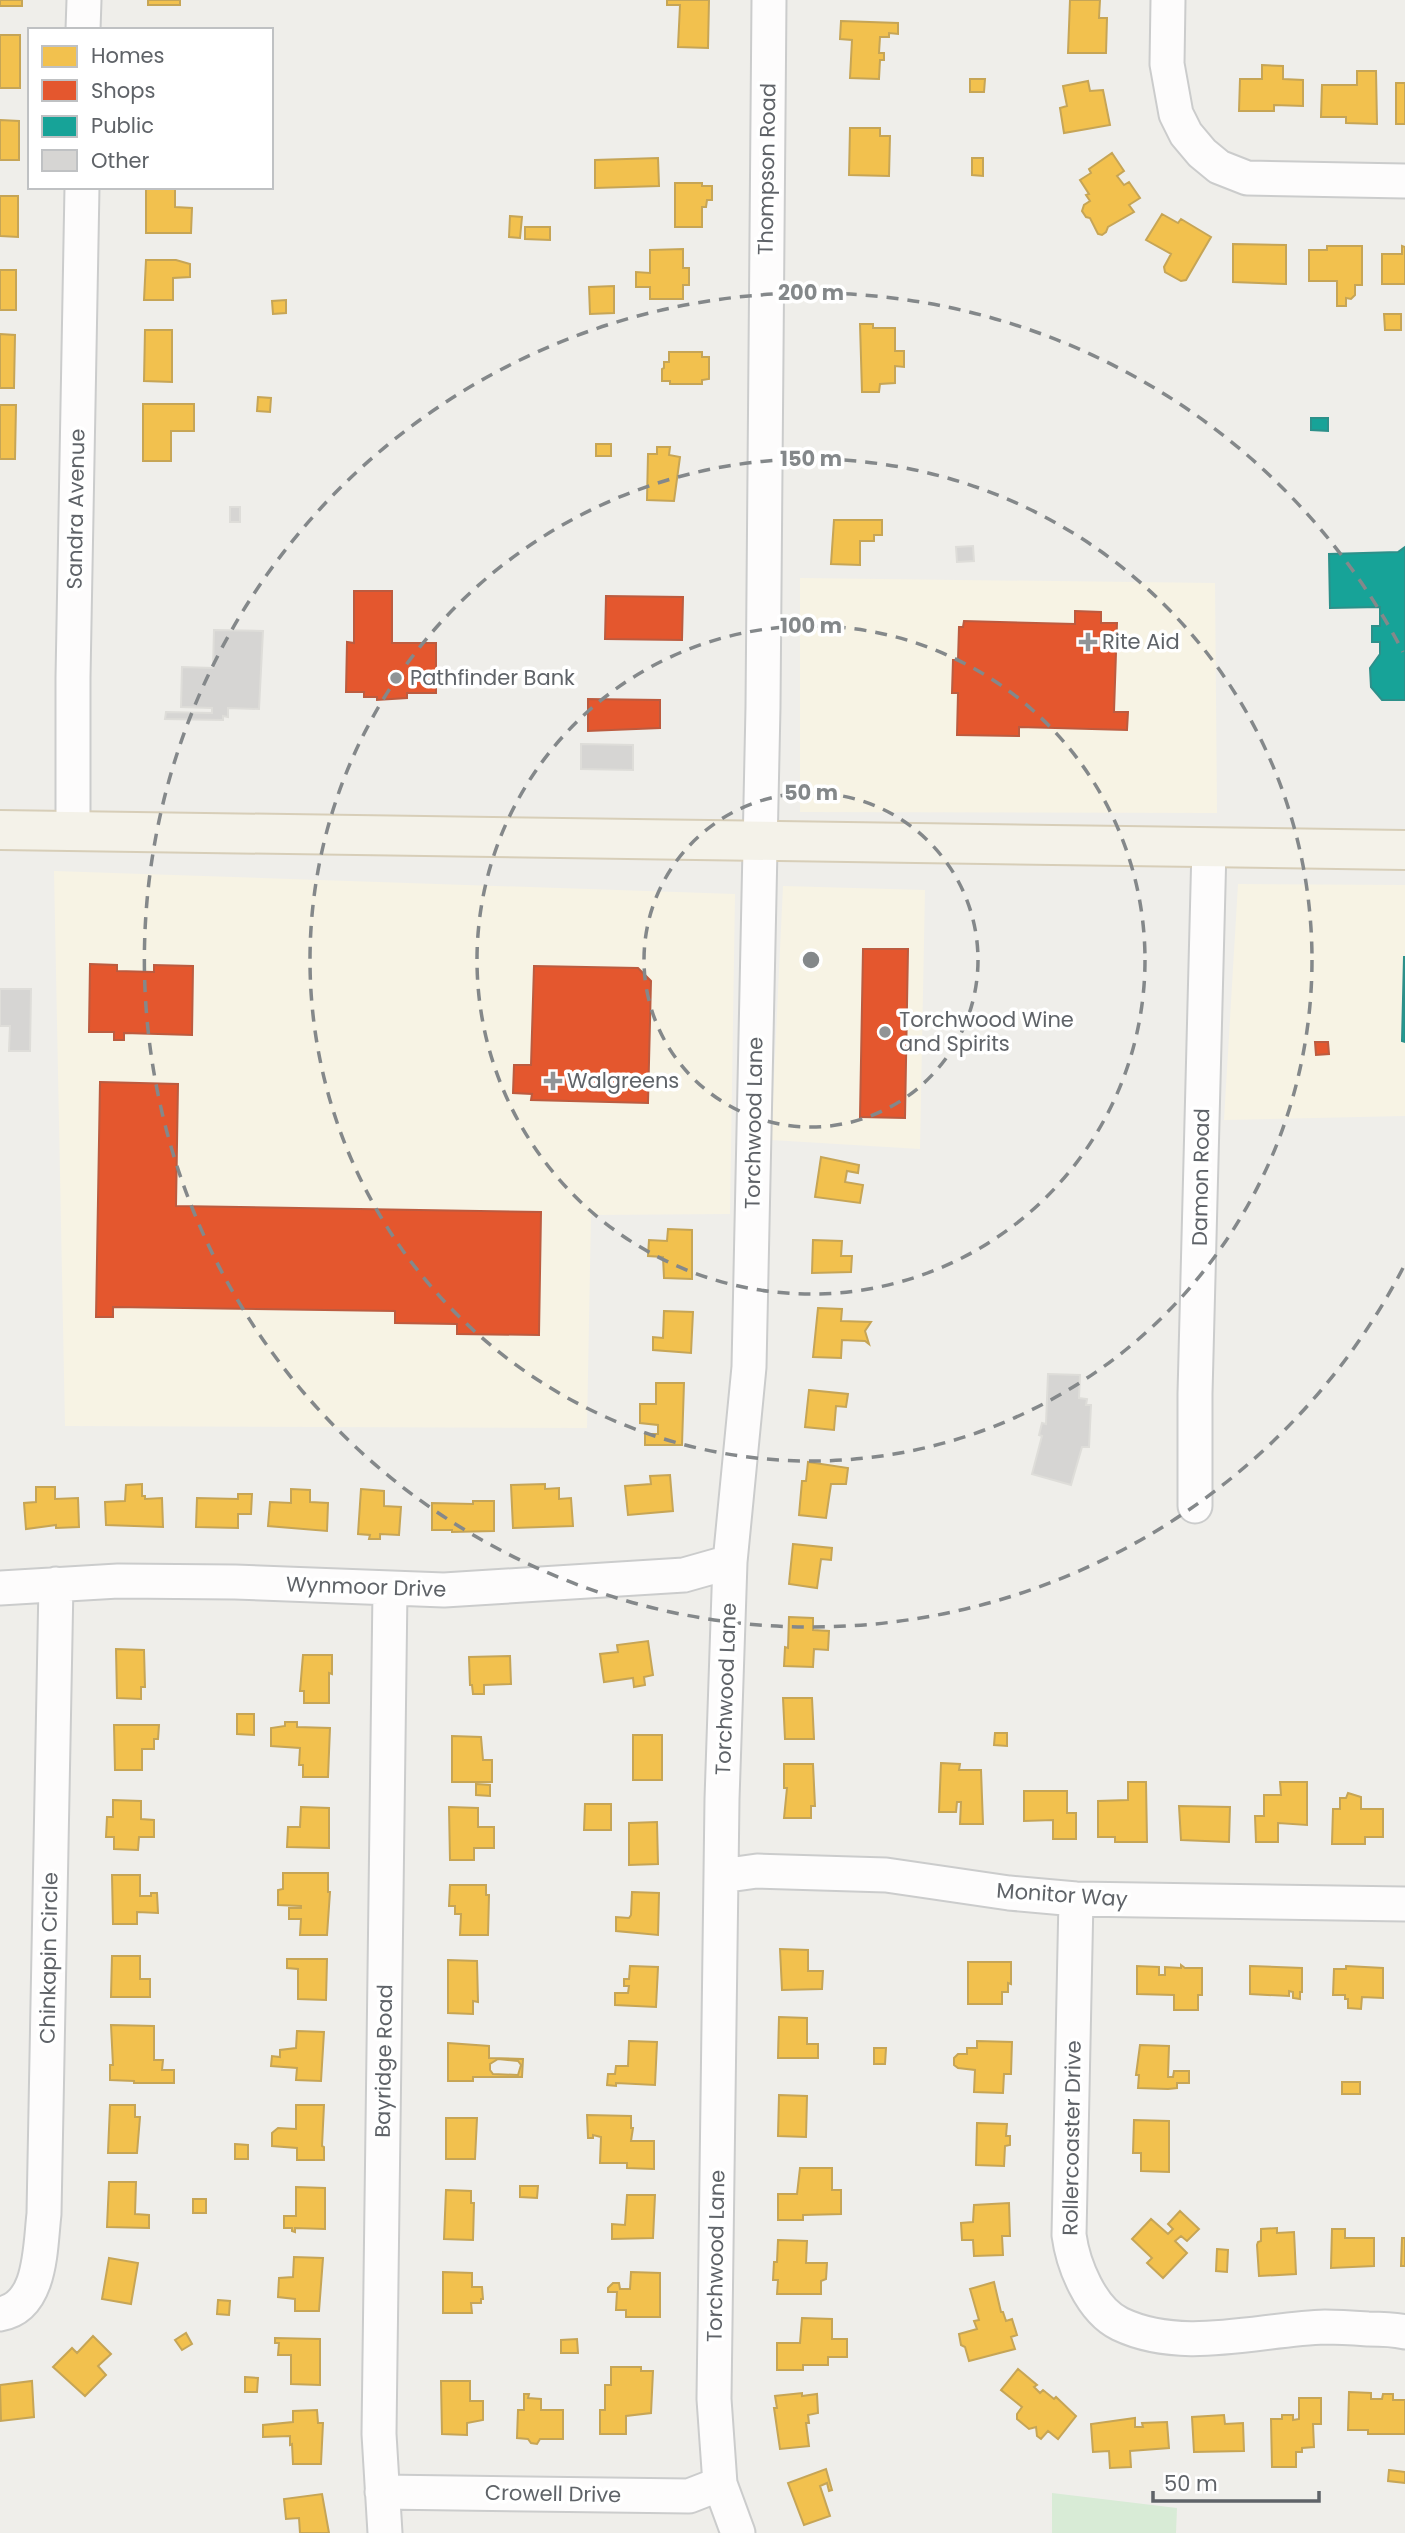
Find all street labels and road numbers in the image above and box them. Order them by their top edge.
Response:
street label: Thompson Road [751,83,782,255]
street label: Sandra Avenue [60,428,91,590]
street label: Torchwood Lane [737,1037,770,1209]
street label: Damon Road [1185,1108,1216,1246]
street label: Wynmoor Drive [285,1569,447,1604]
street label: Torchwood Lane [708,1602,743,1776]
street label: Chinkapin Circle [33,1872,64,2044]
street label: Monitor Way [996,1875,1129,1914]
street label: Bayridge Road [368,1984,399,2138]
street label: Rollercoaster Drive [1055,2040,1088,2236]
street label: Torchwood Lane [699,2170,732,2342]
street label: Crowell Drive [485,2478,621,2509]

